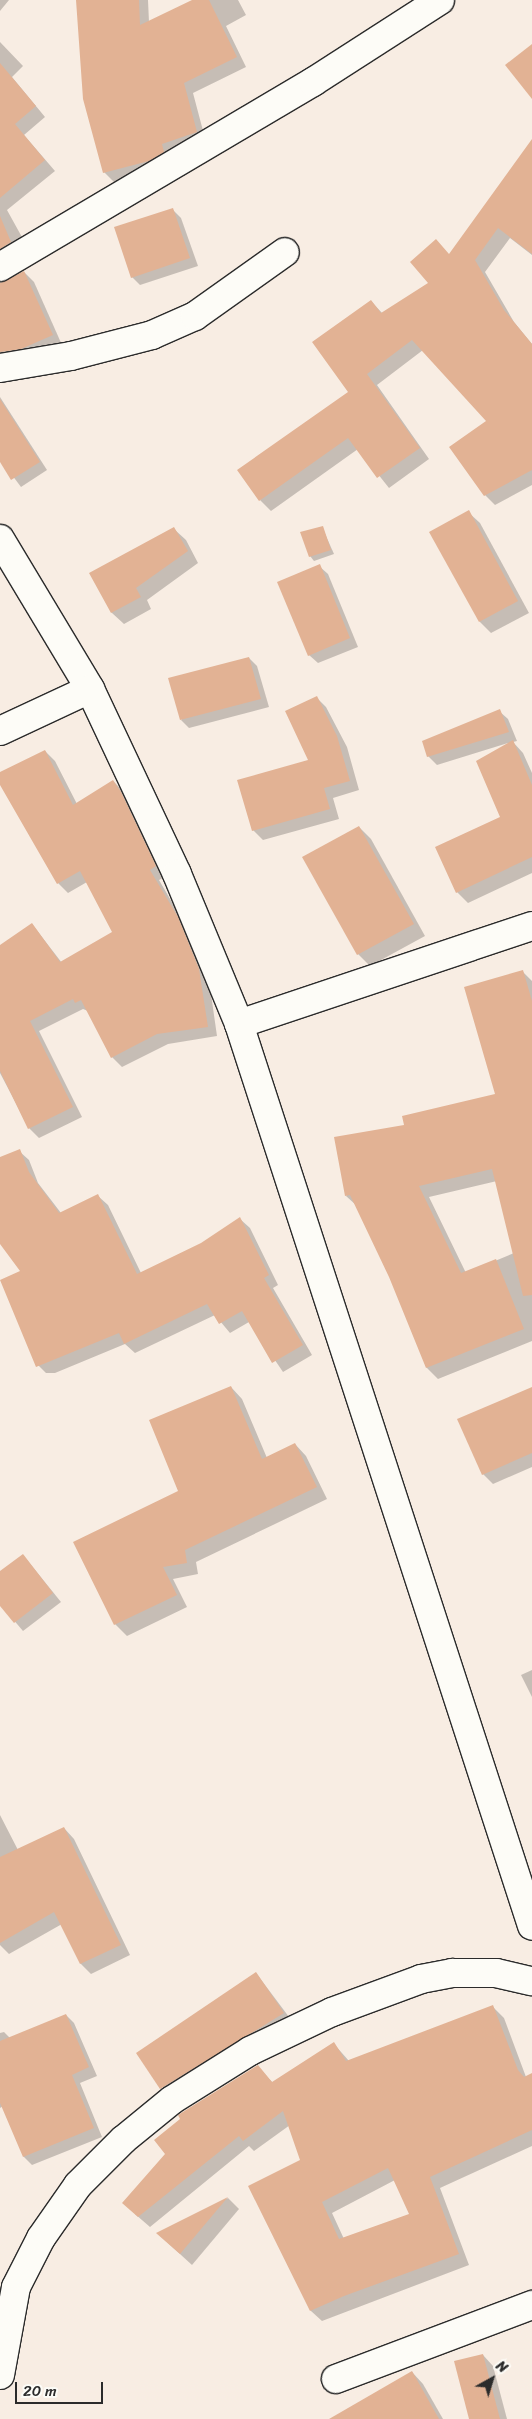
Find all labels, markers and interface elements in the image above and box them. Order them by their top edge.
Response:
north arrow [467,2354,517,2404]
text: N [490,2354,513,2380]
scale bar [18,2372,105,2404]
text: 20 m [23,2378,57,2404]

